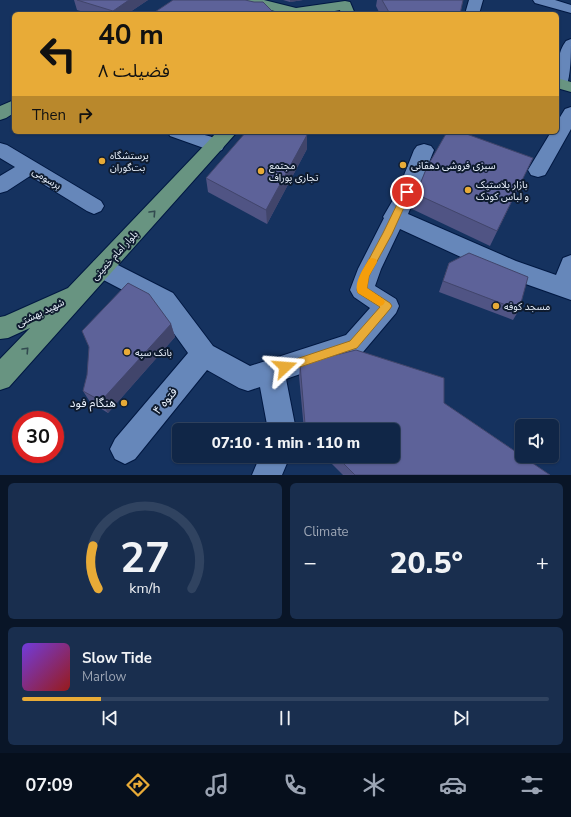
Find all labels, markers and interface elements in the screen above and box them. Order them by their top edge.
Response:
text: 40 m [98,16,164,54]
icon: left [32,28,84,80]
text: فضیلت ۸ [98,59,170,83]
icon: right [74,104,96,126]
text: Then [32,105,66,125]
place label: پرستشگاه بت‌گوران [110,149,149,175]
marker: پرستشگاه بت‌گوران [97,156,107,166]
place label: مجتمع تجاری پوراف [269,159,319,185]
place label: سبزی فروشی دهقانی [411,159,496,173]
marker: سبزی فروشی دهقانی [398,160,408,170]
street label: برسومی [29,165,64,193]
marker: مجتمع تجاری پوراف [256,166,266,176]
pin [390,175,424,209]
place label: بازار پلاستیک و لباس کودک [476,178,529,204]
icon: arrive [396,181,418,203]
marker: بازار پلاستیک و لباس کودک [463,185,473,195]
one-way arrow [148,210,155,218]
street label: بلوار امام خمینی [88,228,142,284]
street label: شهید بهشتی [14,295,67,331]
place label: مسجد کوفه [504,300,550,314]
marker: مسجد کوفه [491,301,501,311]
place label: بانک سپه [135,346,172,360]
position arrow [264,346,306,388]
one-way arrow [22,347,29,355]
marker: بانک سپه [122,347,132,357]
street label: فتوه ۴ [149,384,181,418]
place label: هنگام فود [70,395,116,412]
marker: هنگام فود [119,398,129,408]
speed limit sign: 30 [12,411,64,463]
map controls [515,419,559,463]
button: sound [515,419,559,463]
text: 07:10 · 1 min · 110 m [212,433,360,453]
text: Climate [304,523,349,541]
text: 27 [120,530,170,587]
text: 20.5° [390,543,463,584]
text: − [304,548,317,578]
text: + [536,548,549,578]
text: km/h [129,579,160,598]
text: Slow Tide [82,648,152,668]
text: Marlow [82,668,127,686]
icon: previous [99,707,121,729]
icon: pause [274,707,296,729]
icon: next [450,707,472,729]
icon: directions [124,771,152,799]
icon: music [203,771,231,799]
icon: phone [281,771,309,799]
icon: climate [360,771,388,799]
icon: car [439,771,467,799]
icon: filters [518,771,546,799]
text: 07:09 [25,773,73,797]

